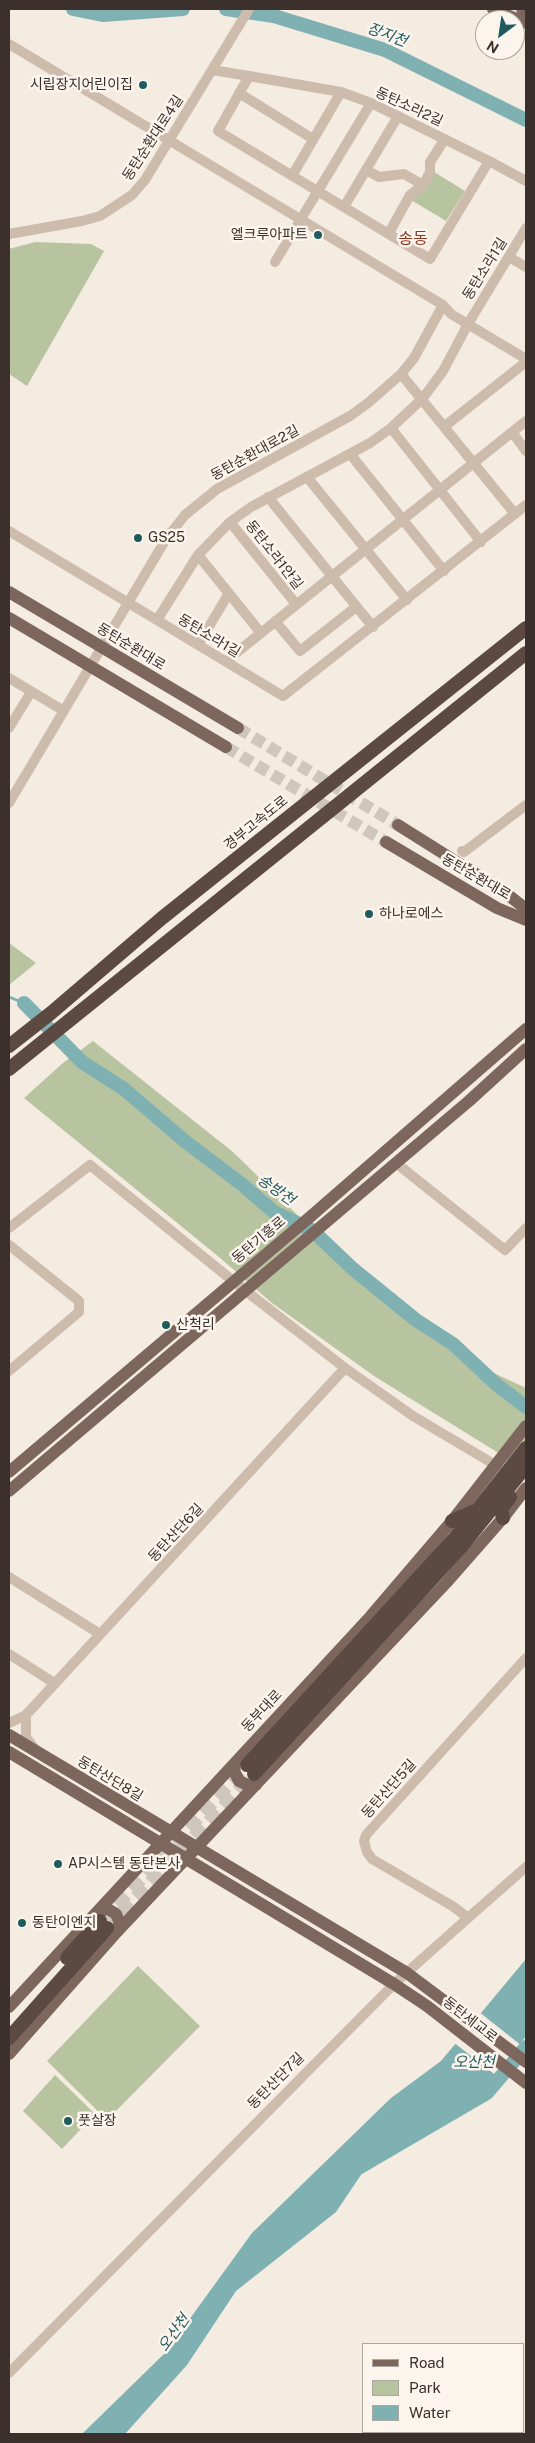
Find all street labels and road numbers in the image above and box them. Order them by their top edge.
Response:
street label: 동탄소라2길 [372,84,446,130]
street label: 동탄순환대로4길 [119,92,187,184]
street label: 동탄소라1길 [459,235,511,303]
street label: 동탄순환대로2길 [208,422,302,484]
street label: 동탄소라1안길 [242,517,306,593]
street label: 동탄소라1길 [175,611,243,661]
street label: 동탄순환대로 [94,620,168,674]
street label: 경부고속도로 [221,792,291,854]
street label: 동탄순환대로 [438,850,514,904]
street label: 동탄기흥로 [229,1213,289,1267]
street label: 동탄산단6길 [145,1501,207,1565]
street label: 동부대로 [238,1686,286,1736]
street label: 동탄산단8길 [74,1753,146,1805]
street label: 동탄산단5길 [358,1756,420,1822]
street label: 동탄세교로 [439,1994,501,2046]
street label: 동탄산단7길 [244,2049,308,2113]

